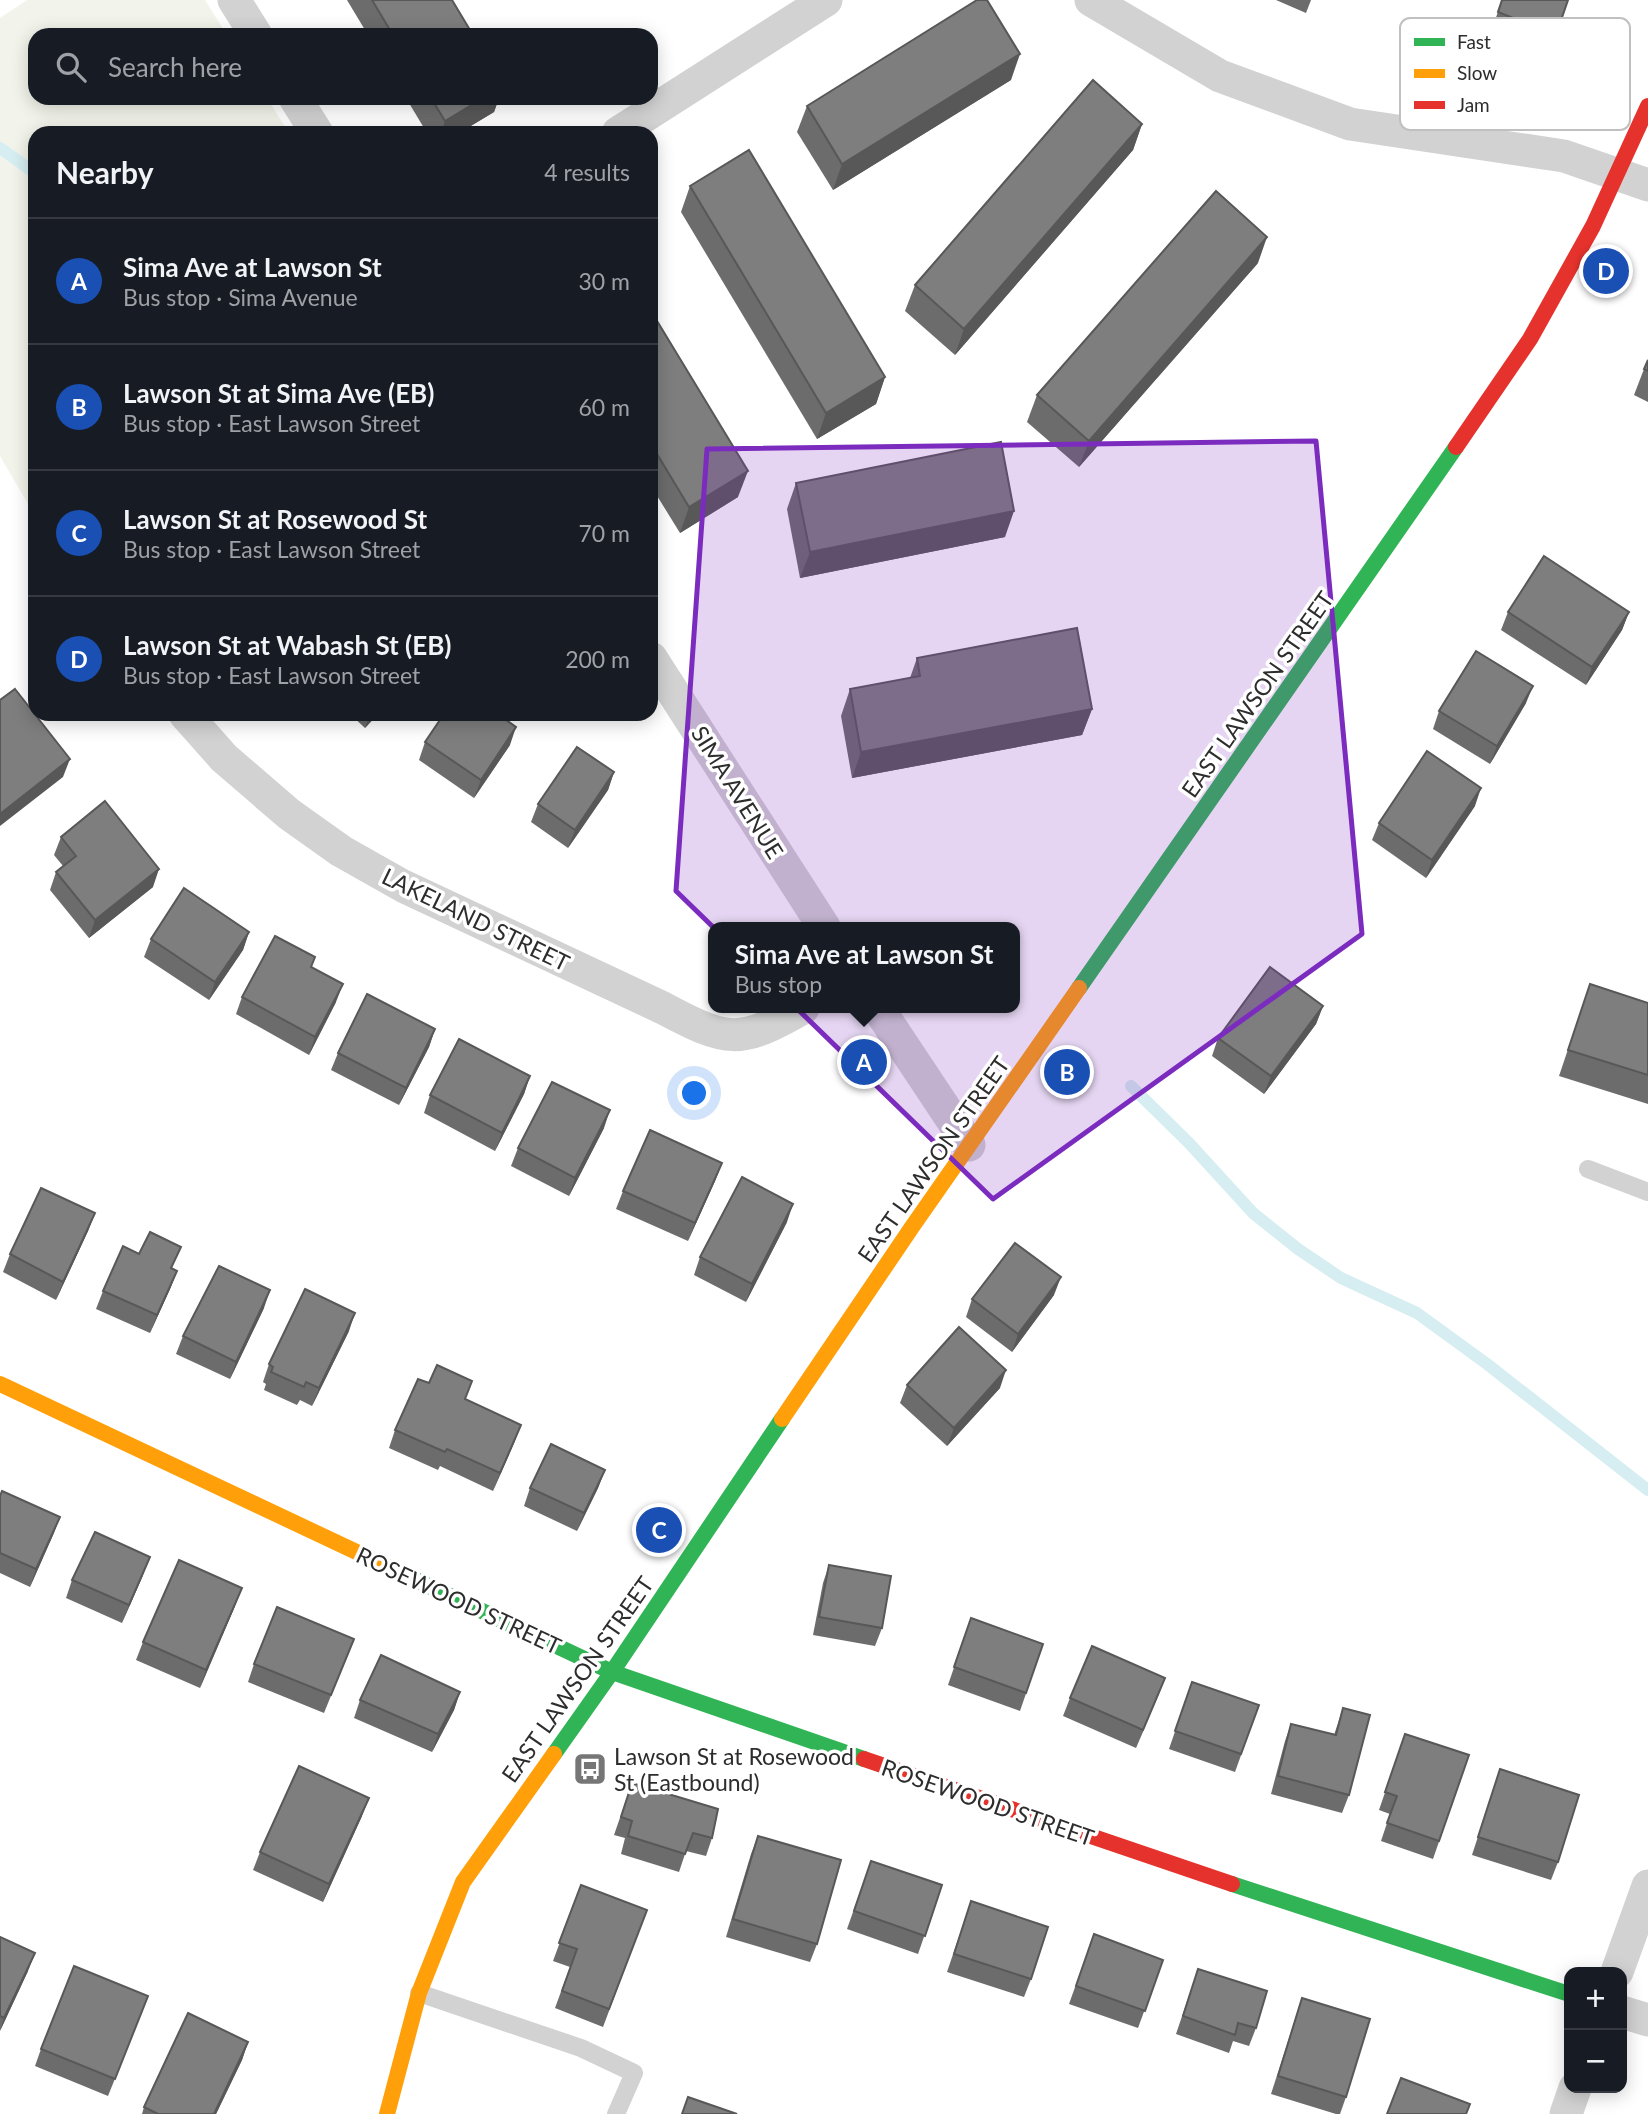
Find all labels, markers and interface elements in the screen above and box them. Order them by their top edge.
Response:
legend [1400,18,1630,130]
search box [28,28,658,105]
text: Fast [1457,30,1491,53]
icon: search [52,48,90,86]
text: Search here [108,51,242,83]
text: Slow [1457,61,1497,84]
text: Jam [1457,93,1490,116]
text: Nearby [56,154,154,190]
text: 4 results [544,158,630,186]
pin: D [1583,245,1629,297]
text: Sima Ave at Lawson St [123,251,382,283]
text: A [71,267,87,295]
text: 30 m [579,267,630,295]
text: Bus stop · Sima Avenue [123,283,358,311]
text: Lawson St at Sima Ave (EB) [123,377,434,409]
text: B [71,393,87,421]
text: 60 m [579,393,630,421]
text: Bus stop · East Lawson Street [123,409,420,437]
text: Lawson St at Rosewood St [123,503,427,535]
text: C [71,519,87,547]
text: 70 m [579,519,630,547]
text: Bus stop · East Lawson Street [123,535,420,563]
street label: EAST LAWSON STREET [1175,585,1339,802]
text: Lawson St at Wabash St (EB) [123,629,451,661]
text: D [70,645,88,673]
text: 200 m [565,645,630,673]
text: Bus stop · East Lawson Street [123,661,420,689]
street label: SIMA AVENUE [686,720,790,864]
street label: LAKELAND STREET [378,862,575,977]
popup [708,922,1020,1013]
text: Sima Ave at Lawson St [735,938,993,970]
text: Bus stop [735,970,822,998]
pin: A [841,1036,887,1088]
pin: B [1044,1046,1090,1098]
street label: EAST LAWSON STREET [851,1050,1015,1268]
your location [677,1076,711,1110]
pin: C [636,1504,682,1556]
street label: ROSEWOOD STREET [352,1540,566,1660]
street label: EAST LAWSON STREET [495,1570,659,1787]
place label: Lawson St at Rosewood St (Eastbound) [614,1742,854,1796]
bus stop icon: Lawson St at Rosewood St (Eastbound) [571,1750,609,1788]
street label: ROSEWOOD STREET [878,1752,1098,1852]
map controls [1564,1967,1627,2093]
button: + [1564,1967,1627,2030]
button: − [1564,2030,1627,2093]

